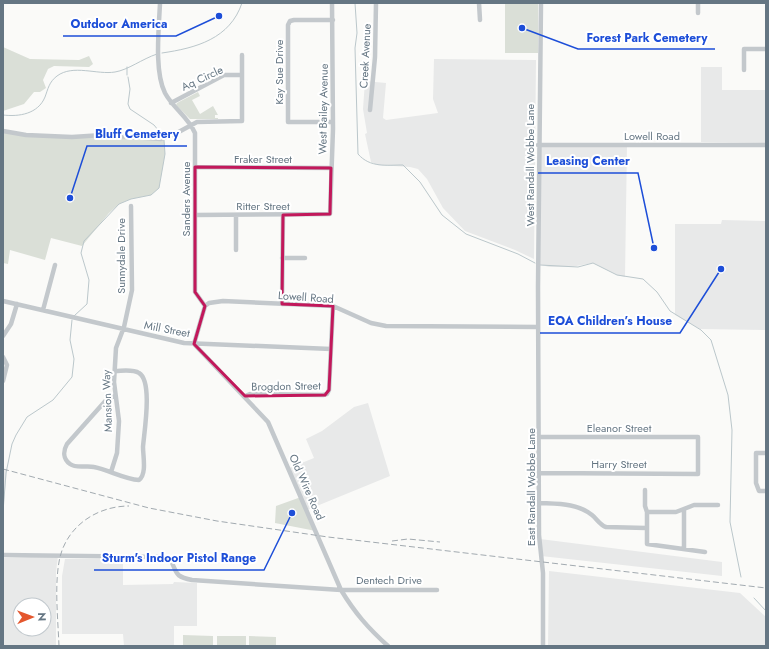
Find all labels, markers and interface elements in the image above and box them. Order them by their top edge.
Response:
callout: Outdoor America [63,12,176,36]
text: Outdoor America [71,15,167,33]
street label: Creek Avenue [355,23,375,89]
callout: Forest Park Cemetery [578,25,715,49]
text: Forest Park Cemetery [586,29,708,47]
street label: Kay Sue Drive [271,39,287,104]
street label: Aq Circle [179,61,226,95]
street label: West Bailey Avenue [314,63,332,155]
street label: West Randall Wobbe Lane [522,103,538,226]
callout: Bluff Cemetery [87,122,187,146]
text: Bluff Cemetery [95,125,180,143]
street label: Lowell Road [624,128,680,144]
callout: Leasing Center [538,149,638,173]
street label: Fraker Street [234,151,292,167]
text: Leasing Center [546,152,630,170]
street label: Sanders Avenue [178,161,194,236]
street label: Ritter Street [236,198,290,214]
street label: Sunnydale Drive [113,218,129,294]
street label: Lowell Road [278,287,334,307]
callout: EOA Children’s House [540,309,680,333]
text: EOA Children’s House [548,312,672,330]
street label: Mill Street [143,317,192,341]
street label: Mansion Way [98,369,116,432]
street label: Brogdon Street [251,377,321,395]
street label: Eleanor Street [587,420,652,436]
street label: East Randall Wobbe Lane [523,428,539,546]
street label: Old Wire Road [285,451,329,523]
street label: Harry Street [591,456,647,472]
callout: Sturm's Indoor Pistol Range [94,546,264,570]
text: Sturm's Indoor Pistol Range [102,549,256,567]
street label: Dentech Drive [356,572,422,588]
north arrow [12,597,52,637]
text: N [34,612,50,621]

